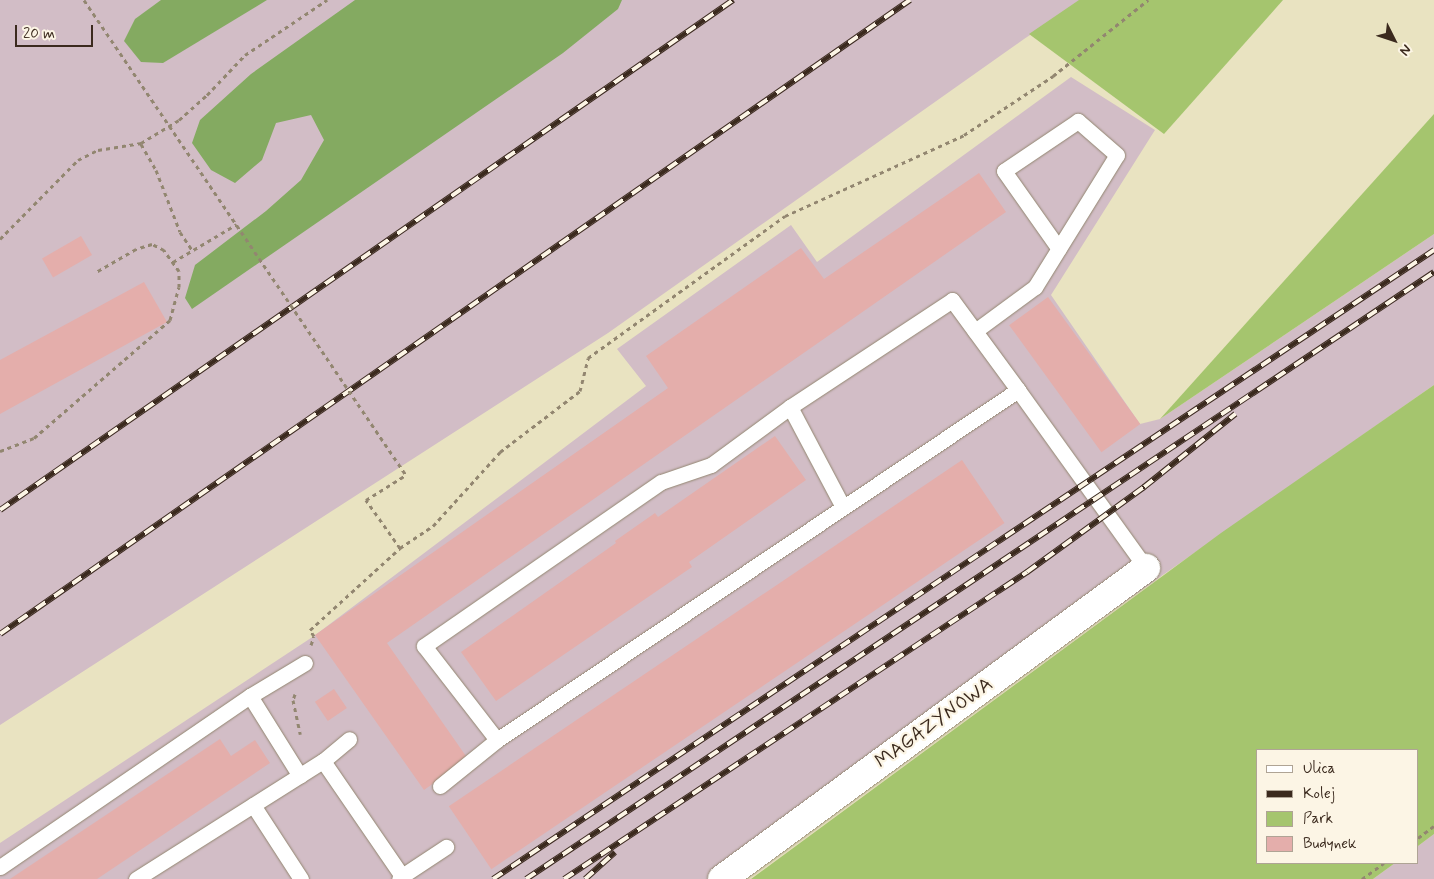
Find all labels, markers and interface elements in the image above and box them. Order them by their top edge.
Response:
scale bar [18,15,95,47]
north arrow [1369,15,1419,65]
text: 20 m [23,24,55,44]
text: N [1395,40,1415,59]
street label: MAGAZYNOWA [870,672,998,774]
legend [1256,749,1419,864]
text: Ulica [1303,759,1335,779]
text: Kolej [1303,784,1335,804]
text: Park [1303,809,1333,829]
text: Budynek [1303,834,1357,854]

